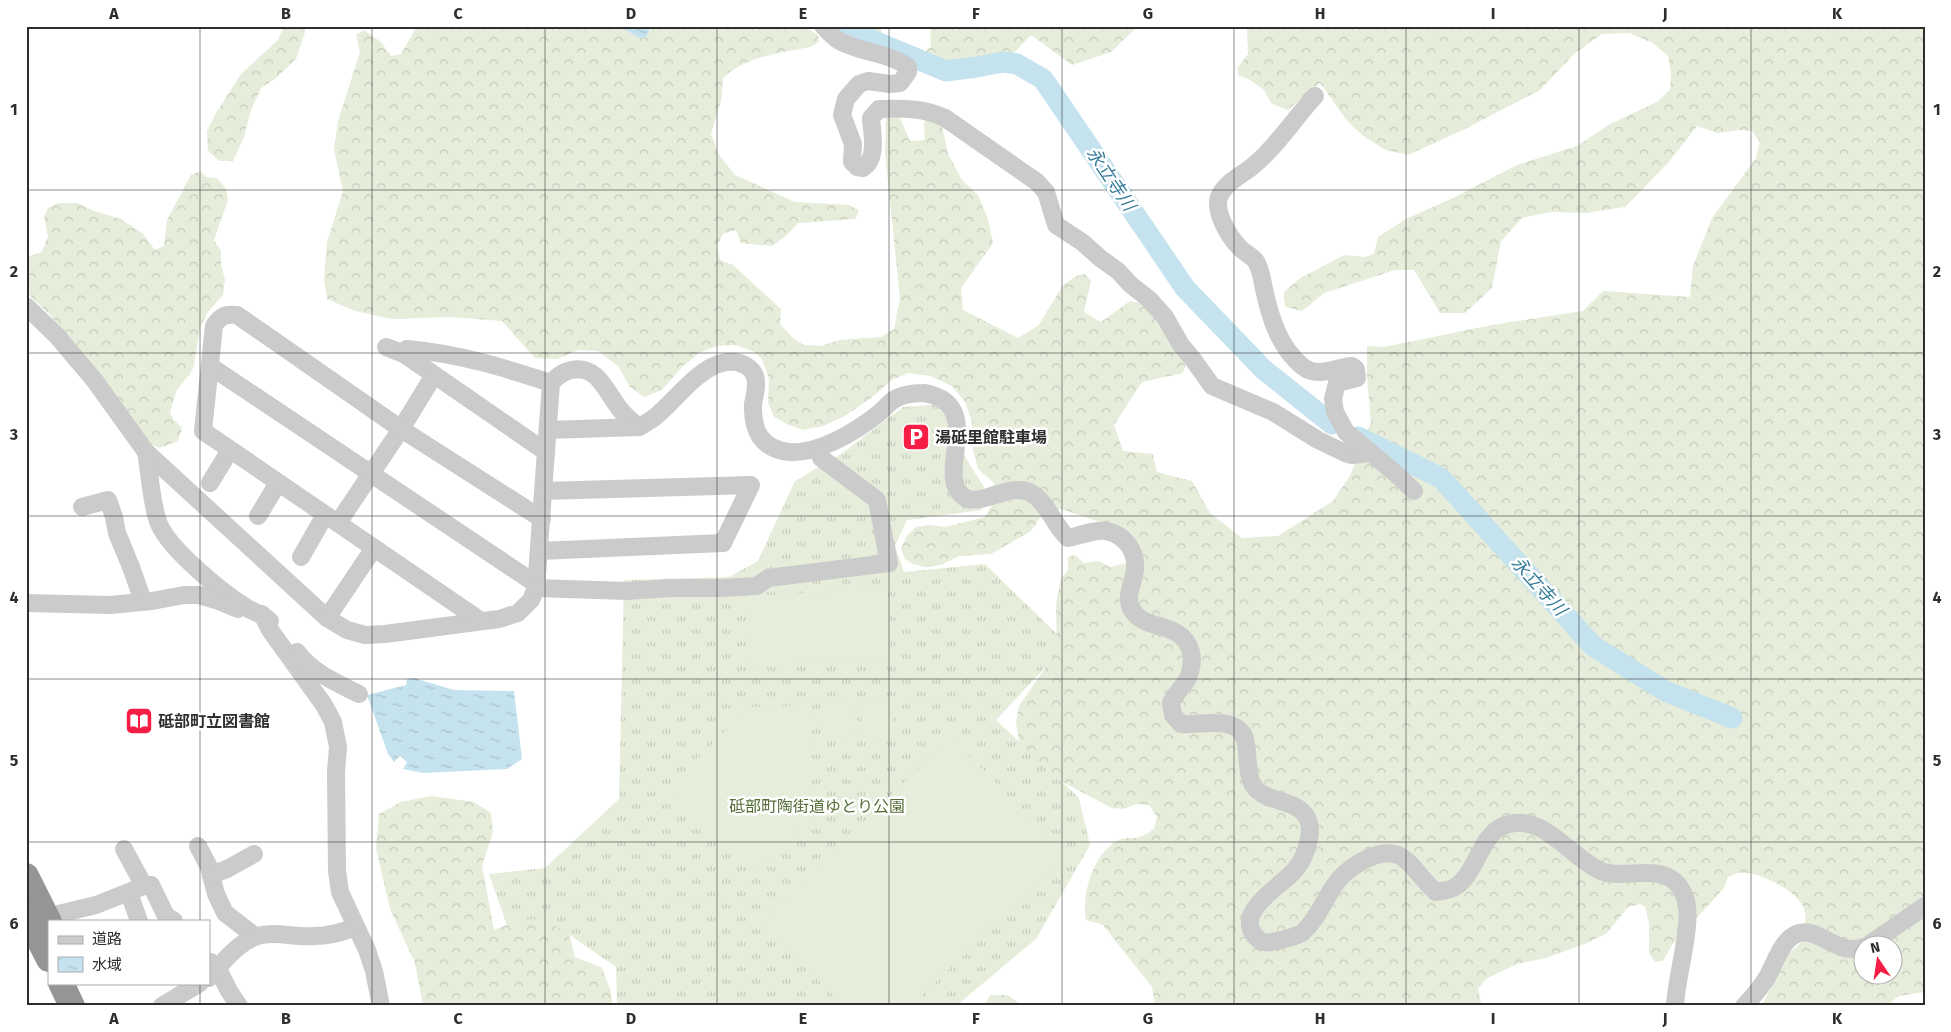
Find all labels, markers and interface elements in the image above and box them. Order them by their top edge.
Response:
text: A [108,4,119,23]
text: B [281,4,291,23]
text: C [453,4,463,23]
text: D [626,4,636,23]
text: E [799,4,807,23]
text: F [972,4,980,23]
text: G [1143,4,1153,23]
text: H [1315,4,1325,23]
text: I [1491,4,1495,23]
text: J [1661,4,1668,23]
text: K [1832,4,1843,23]
text: 1 [10,100,18,119]
text: 1 [1933,100,1941,119]
water label: 永立寺川 [1082,143,1141,217]
text: 2 [10,262,18,281]
text: 2 [1933,262,1941,281]
parking icon: 湯砥里館駐車場 [901,422,931,452]
text: 3 [9,425,18,444]
text: 3 [1932,425,1941,444]
place label: 湯砥里館駐車場 [935,428,1047,447]
water label: 永立寺川 [1507,552,1573,622]
text: 4 [9,588,19,607]
text: 4 [1932,588,1942,607]
library icon: 砥部町立図書館 [124,706,154,736]
place label: 砥部町立図書館 [158,712,270,731]
text: 5 [10,751,19,770]
text: 5 [1933,751,1942,770]
park label: 砥部町陶街道ゆとり公園 [729,797,905,816]
text: 6 [9,914,19,933]
text: 6 [1932,914,1942,933]
legend [48,920,210,984]
text: 道路 [92,930,122,948]
north arrow [1854,934,1904,984]
text: N [1869,938,1882,957]
text: 水域 [92,956,122,974]
text: A [108,1009,119,1028]
text: B [281,1009,291,1028]
text: C [453,1009,463,1028]
text: D [626,1009,636,1028]
text: E [799,1009,807,1028]
text: F [972,1009,980,1028]
text: G [1143,1009,1153,1028]
text: H [1315,1009,1325,1028]
text: I [1491,1009,1495,1028]
text: J [1661,1009,1668,1028]
text: K [1832,1009,1843,1028]

